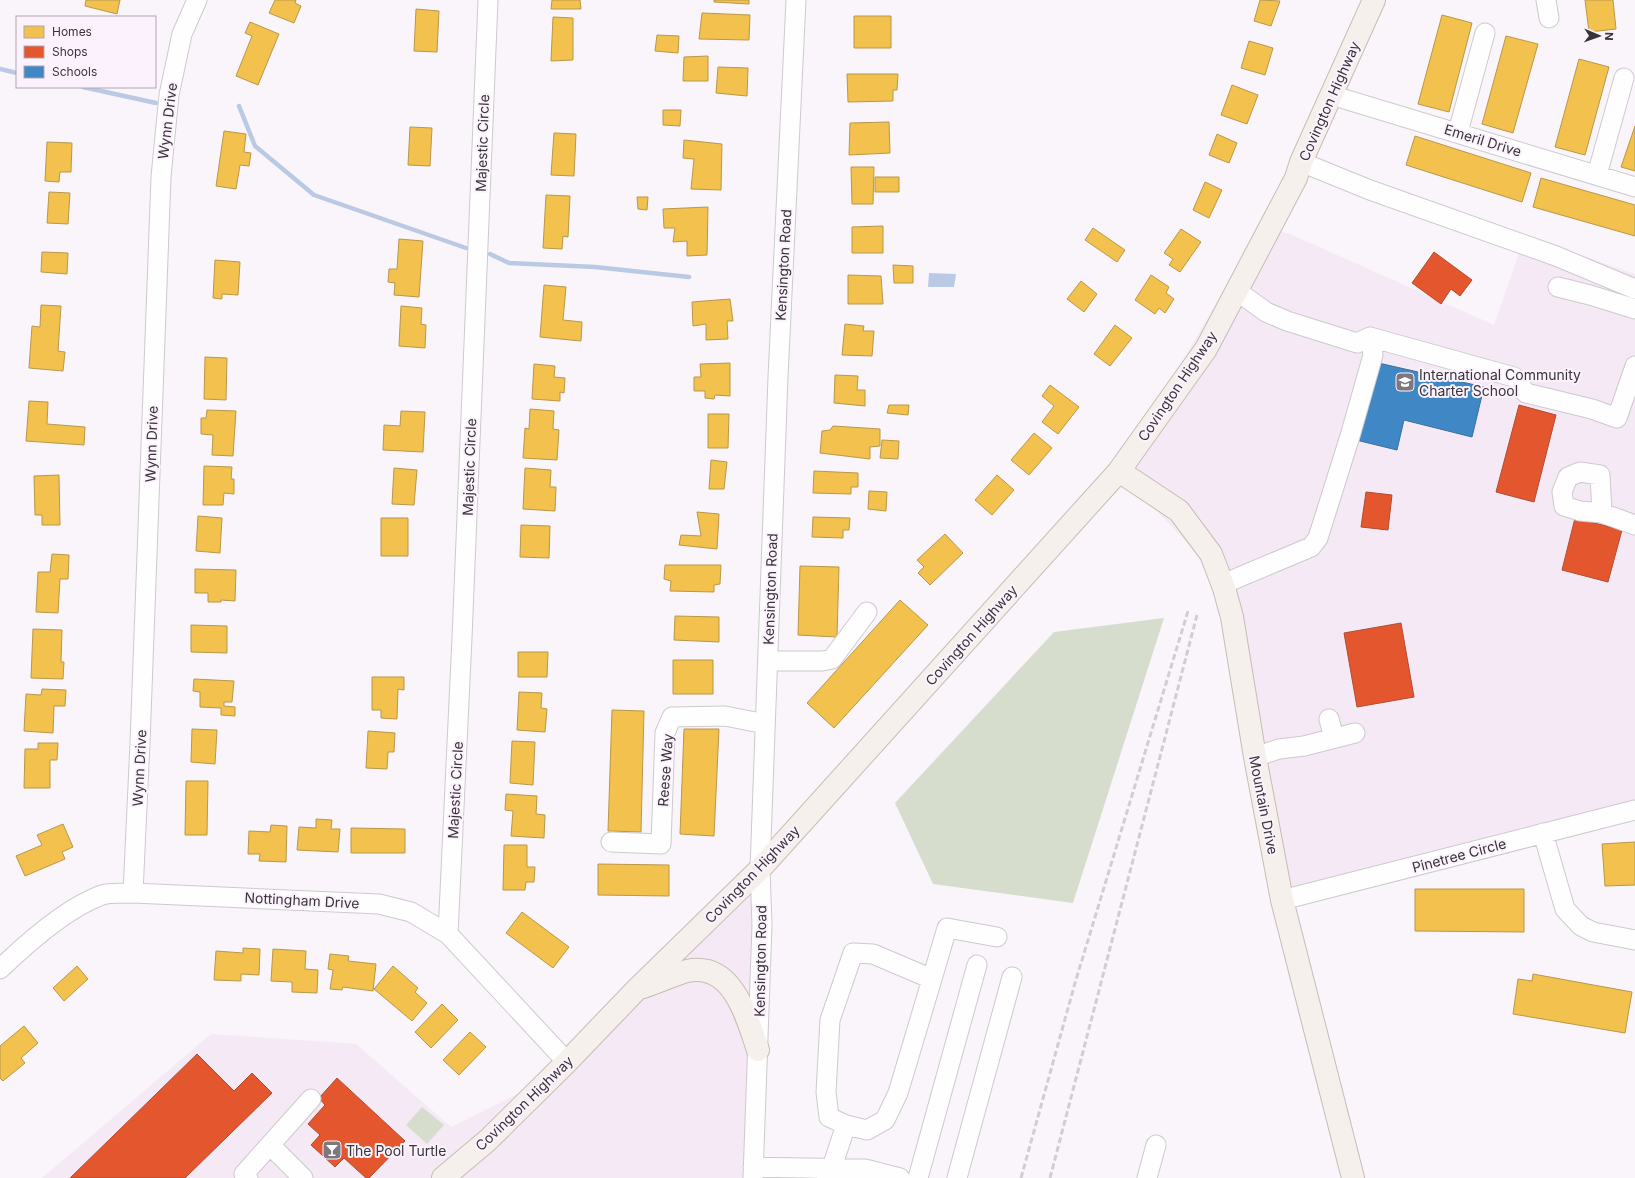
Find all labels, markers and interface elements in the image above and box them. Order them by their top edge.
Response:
legend [16,16,156,88]
north arrow [1579,16,1619,56]
text: Homes [52,24,92,39]
text: N [1602,32,1616,41]
street label: Covington Highway [1295,38,1363,163]
text: Shops [52,44,88,59]
text: Schools [52,64,97,79]
street label: Wynn Drive [154,82,180,160]
street label: Majestic Circle [472,94,492,192]
street label: Emeril Drive [1442,120,1524,160]
street label: Kensington Road [772,209,794,321]
street label: Covington Highway [1134,328,1220,444]
place label: International Community Charter School [1419,366,1581,399]
school or university icon: International Community Charter School [1394,371,1416,393]
street label: Wynn Drive [141,405,161,483]
street label: Majestic Circle [459,418,479,516]
street label: Kensington Road [760,533,780,645]
street label: Covington Highway [921,581,1021,689]
street label: Wynn Drive [128,729,150,807]
street label: Reese Way [654,733,676,807]
street label: Majestic Circle [444,741,466,839]
street label: Mountain Drive [1246,754,1282,856]
street label: Covington Highway [701,822,803,926]
street label: Pinetree Circle [1410,834,1508,876]
street label: Nottingham Drive [244,888,360,912]
street label: Kensington Road [751,905,769,1017]
street label: Covington Highway [472,1052,576,1154]
bar icon: The Pool Turtle [321,1139,343,1161]
place label: The Pool Turtle [346,1142,446,1159]

